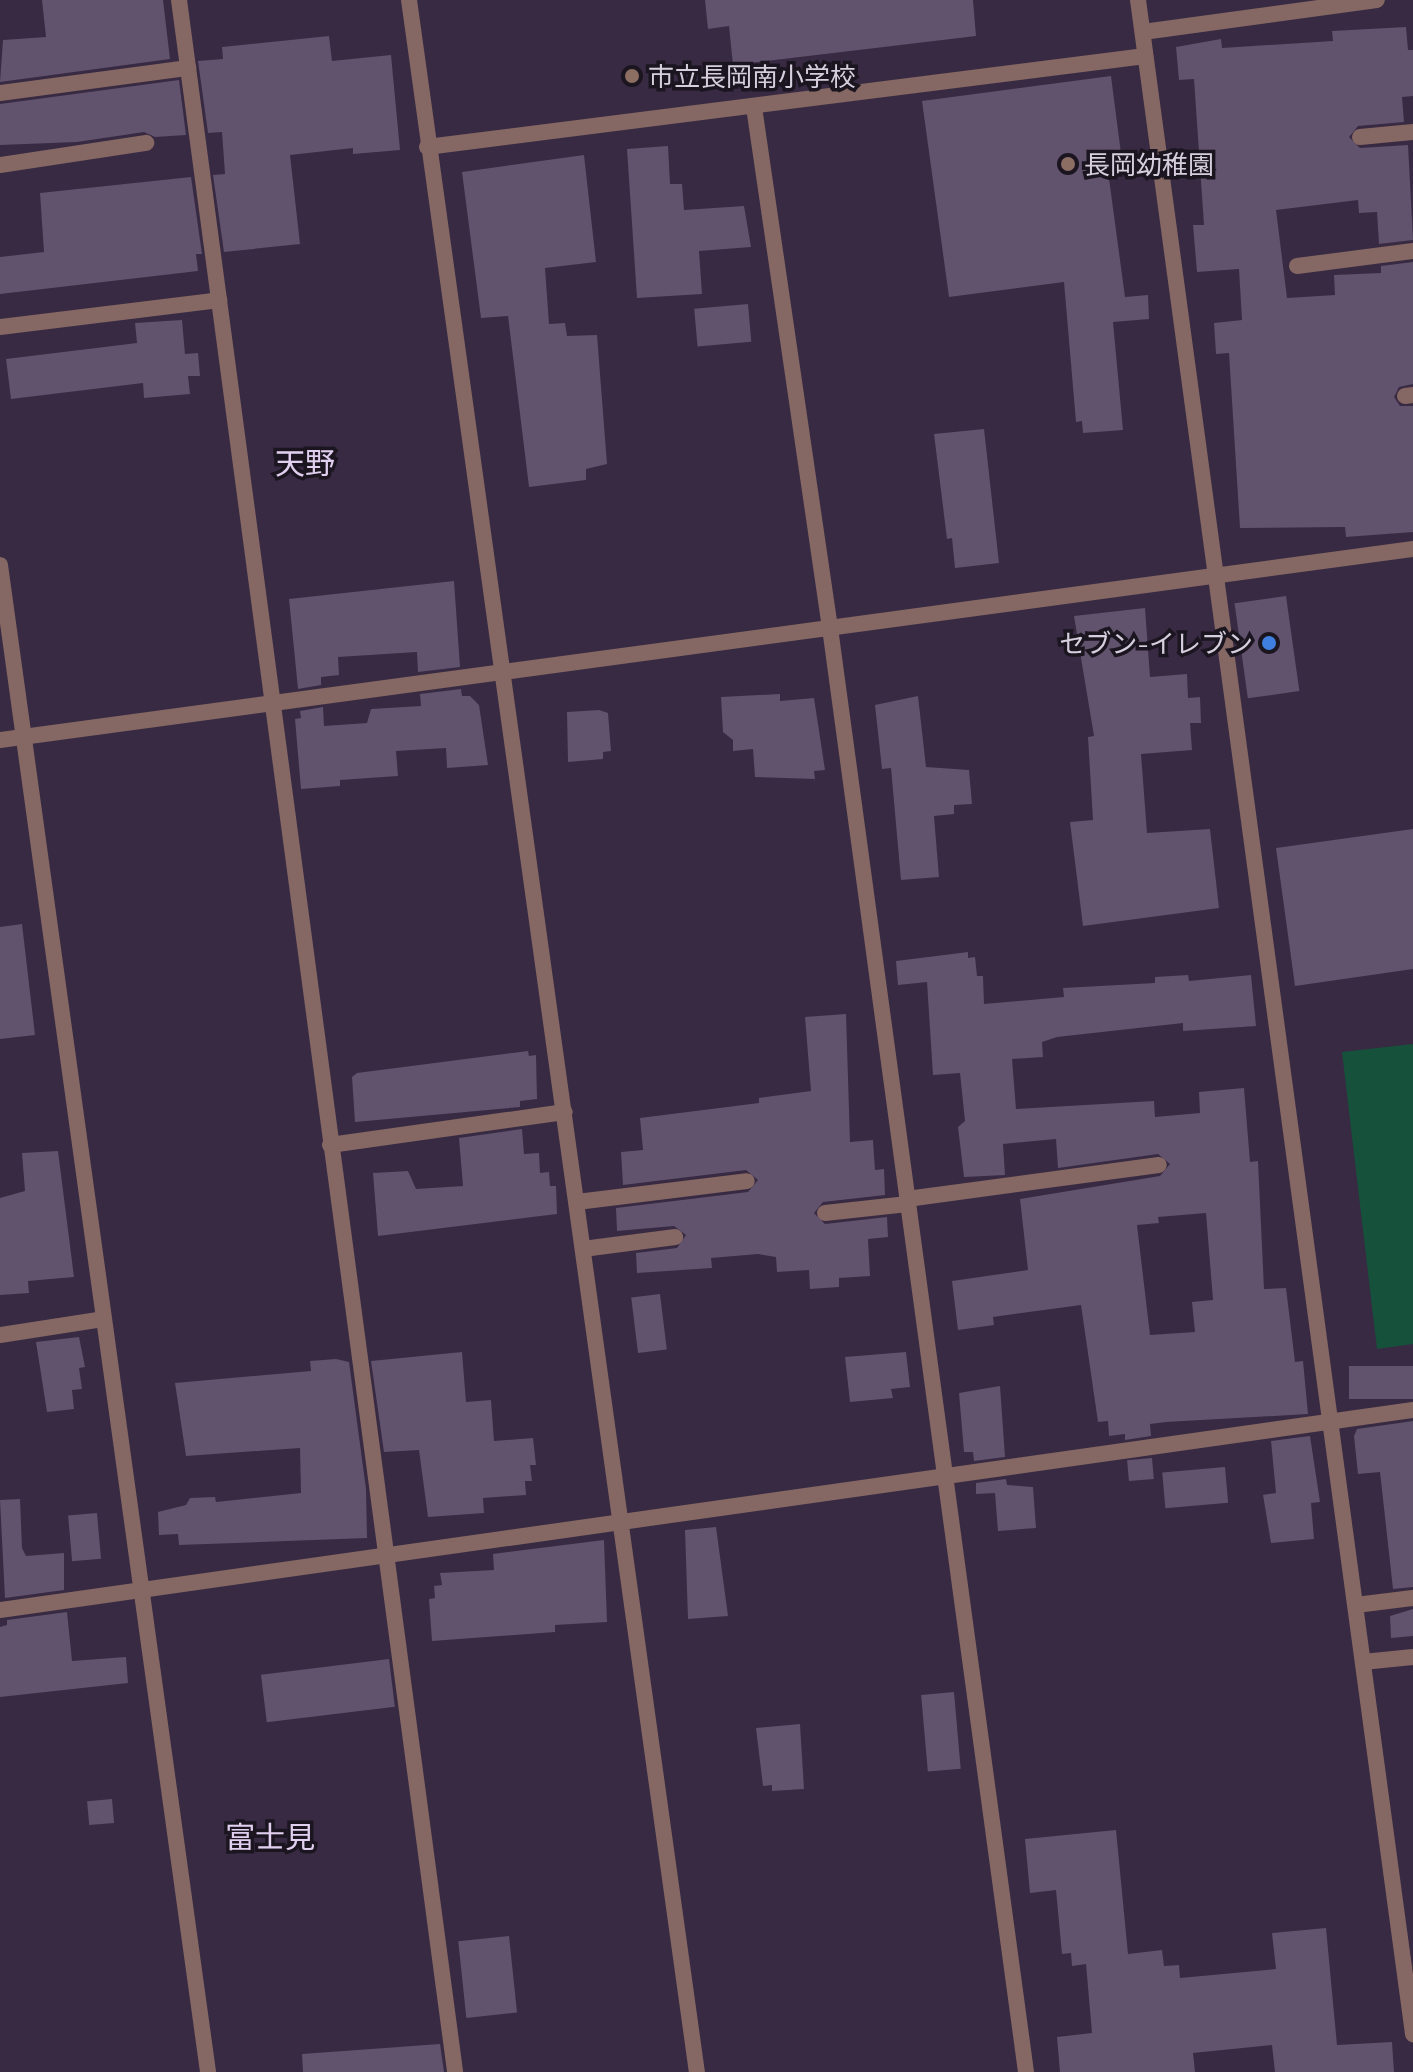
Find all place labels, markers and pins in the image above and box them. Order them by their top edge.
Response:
place label: 市立長岡南小学校 [648,60,856,92]
marker: 市立長岡南小学校 [623,67,641,85]
place label: 長岡幼稚園 [1084,148,1214,180]
marker: 長岡幼稚園 [1059,155,1077,173]
place label: セブン-イレブン [1059,627,1253,659]
marker: セブン-イレブン [1260,634,1278,652]

